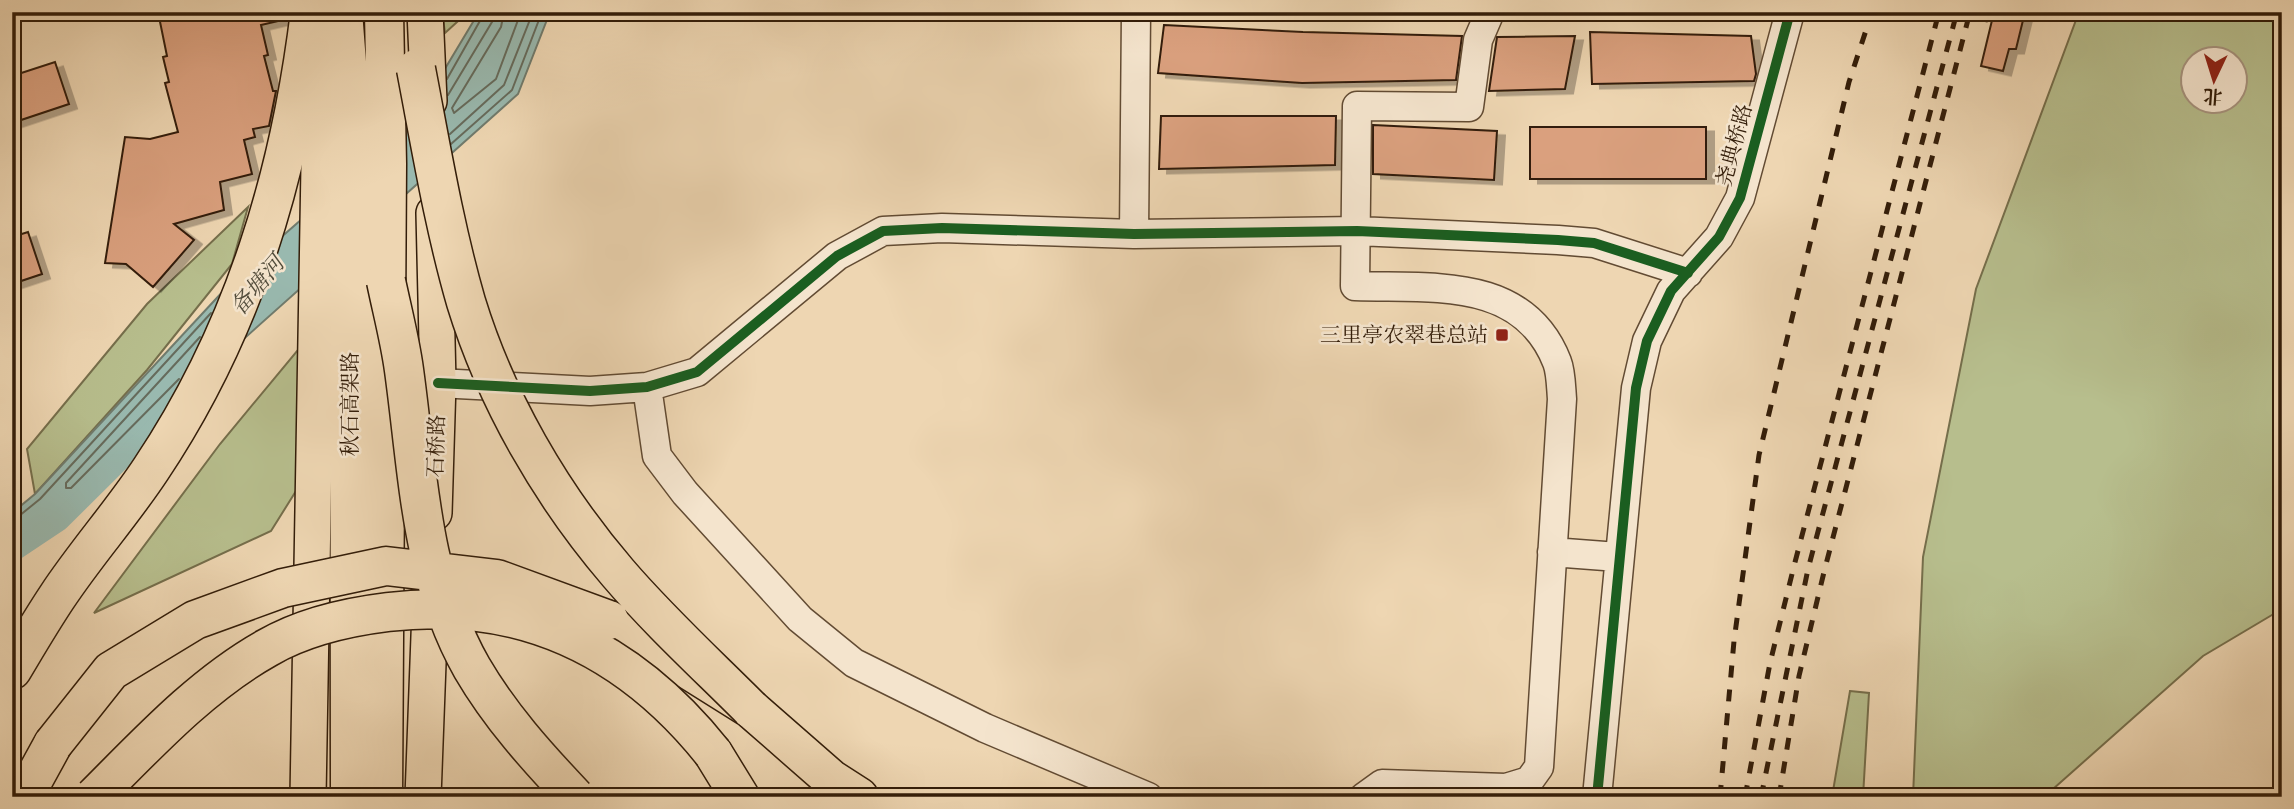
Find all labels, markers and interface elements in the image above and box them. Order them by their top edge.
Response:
north arrow [2178,46,2248,116]
text: 北 [2203,83,2223,109]
street label: 尧典桥路 [1711,101,1758,189]
water label: 备塘河 [224,247,293,321]
place label: 三里亭农翠巷总站 [1320,322,1488,349]
marker: 三里亭农翠巷总站 [1494,327,1510,343]
street label: 秋石高架路 [337,352,364,457]
street label: 石桥路 [422,414,451,478]

